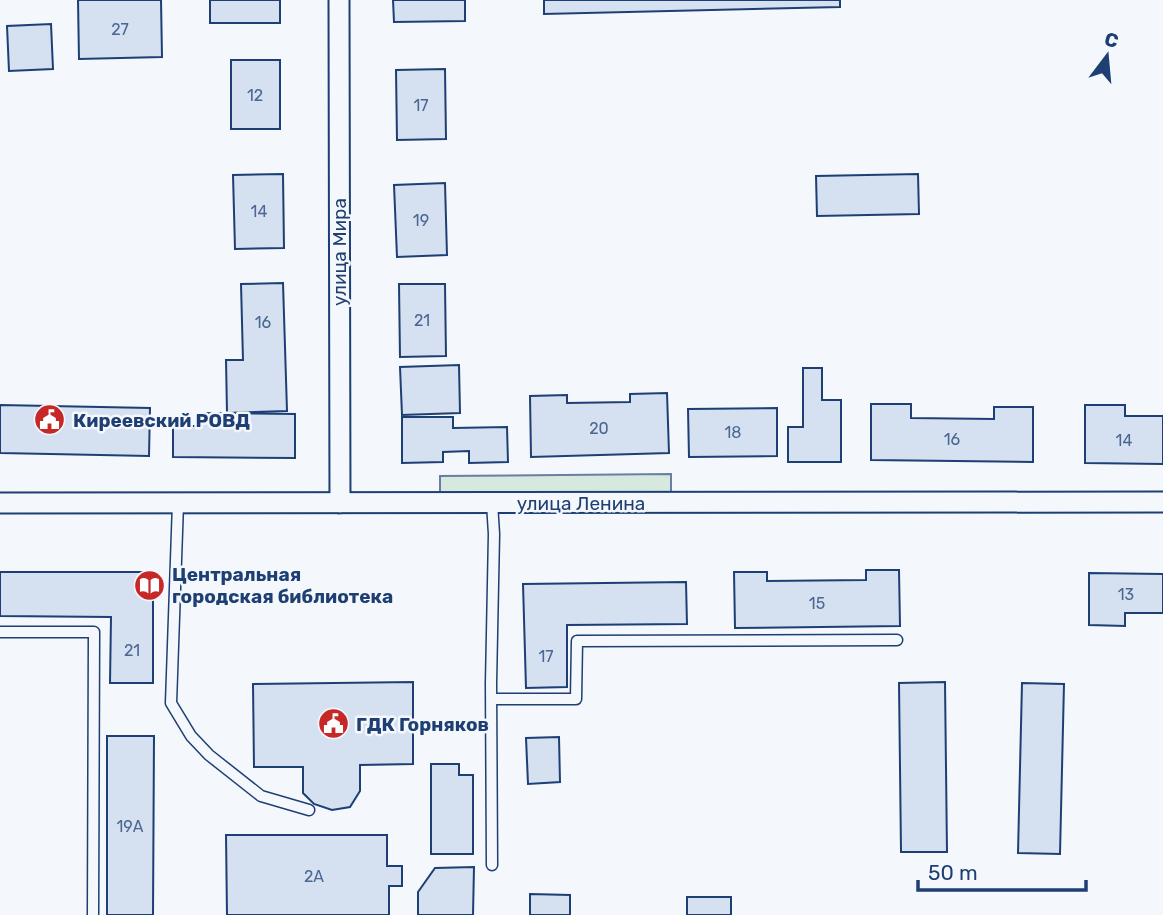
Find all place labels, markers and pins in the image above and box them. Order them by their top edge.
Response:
public building icon: Киреевский РОВД [33,403,67,437]
place label: Киреевский РОВД [73,409,250,432]
place label: Центральная городская библиотека [172,563,393,608]
library icon: Центральная городская библиотека [132,568,166,602]
public building icon: ГДК Горняков [316,707,350,741]
place label: ГДК Горняков [356,713,489,736]

